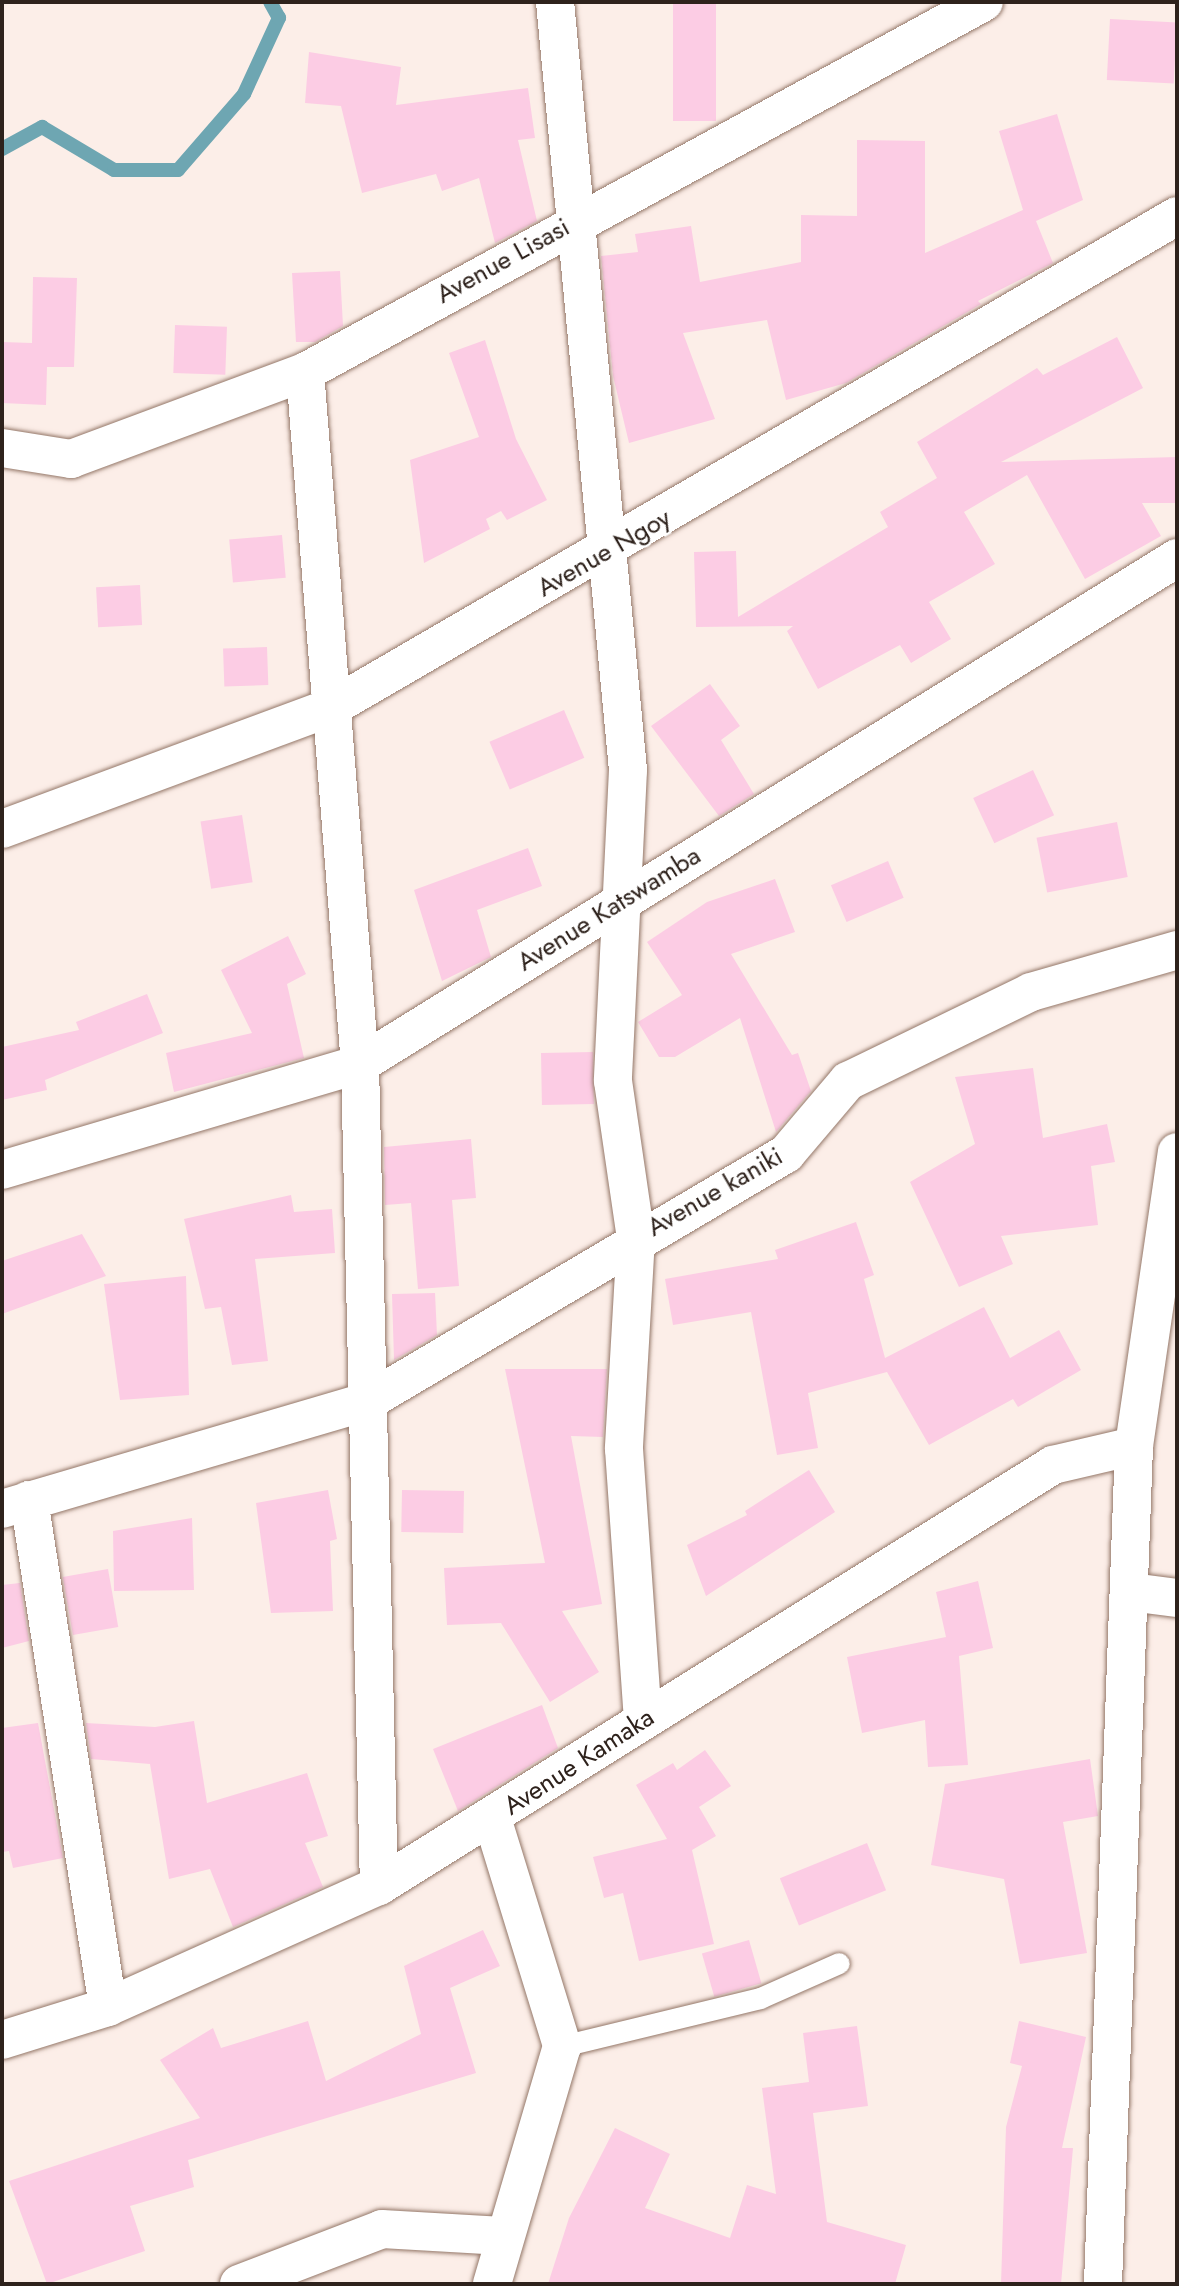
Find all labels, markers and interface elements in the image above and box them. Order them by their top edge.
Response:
street label: Avenue Lisasi [431,212,575,310]
street label: Avenue Ngoy [532,502,676,604]
street label: Avenue Katswamba [512,840,706,978]
street label: Avenue kaniki [642,1141,788,1243]
street label: Avenue Kamaka [498,1702,660,1822]

